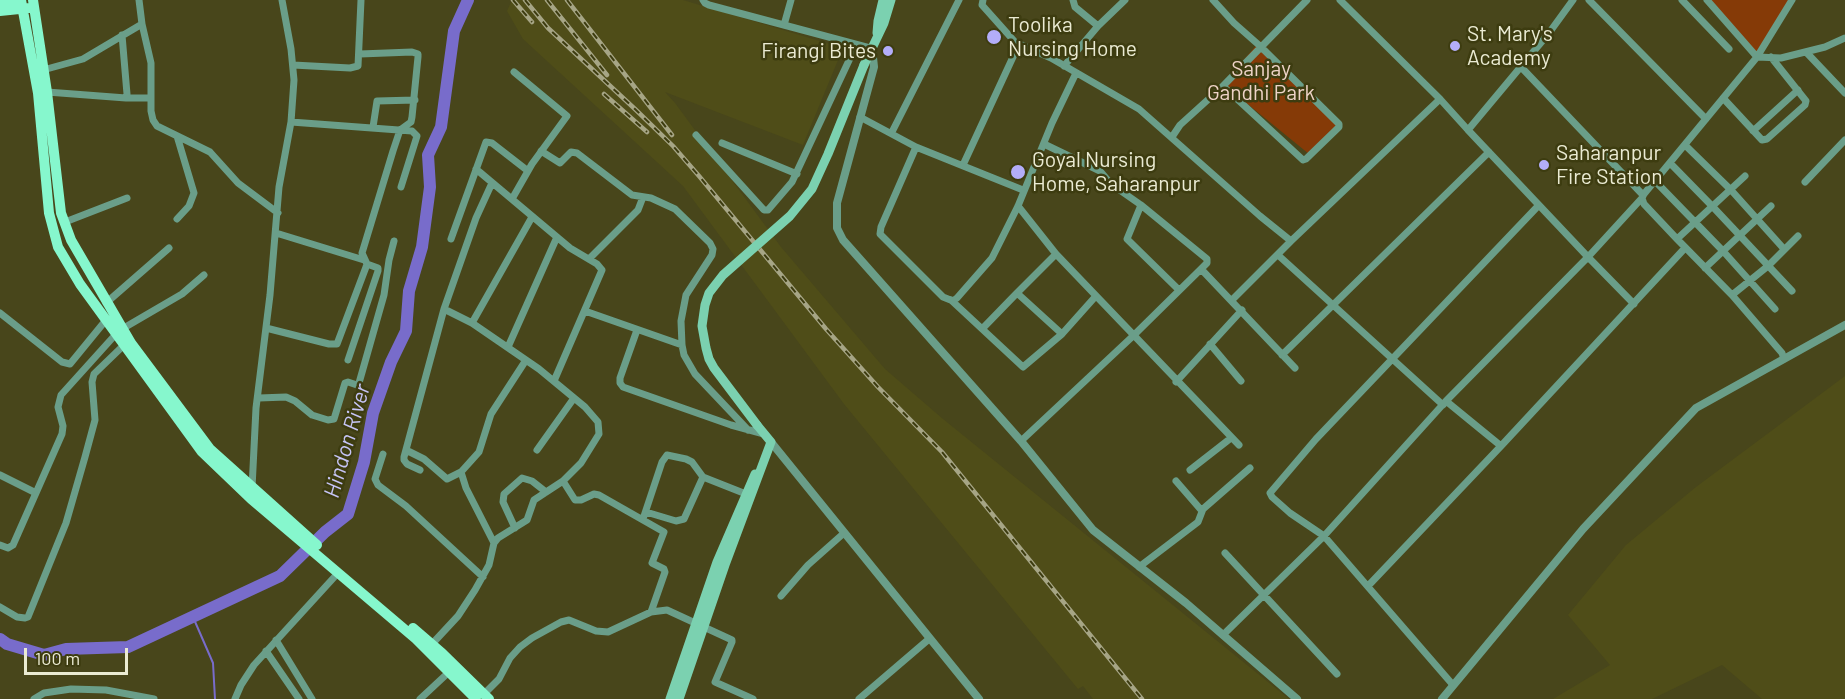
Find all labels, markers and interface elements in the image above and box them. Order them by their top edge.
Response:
place label: Toolika Nursing Home [1008,12,1137,62]
place label: St. Mary's Academy [1467,21,1553,71]
marker: Toolika Nursing Home [985,28,1003,46]
place label: Firangi Bites [761,38,876,64]
marker: St. Mary's Academy [1448,39,1462,53]
marker: Firangi Bites [881,44,895,58]
park label: Sanjay Gandhi Park [1207,56,1315,106]
place label: Saharanpur Fire Station [1556,140,1663,190]
place label: Goyal Nursing Home, Saharanpur [1032,147,1200,197]
marker: Saharanpur Fire Station [1537,158,1551,172]
marker: Goyal Nursing Home, Saharanpur [1009,163,1027,181]
water label: Hindon River [318,381,376,501]
scale bar [27,636,130,674]
text: 100 m [35,647,80,669]

